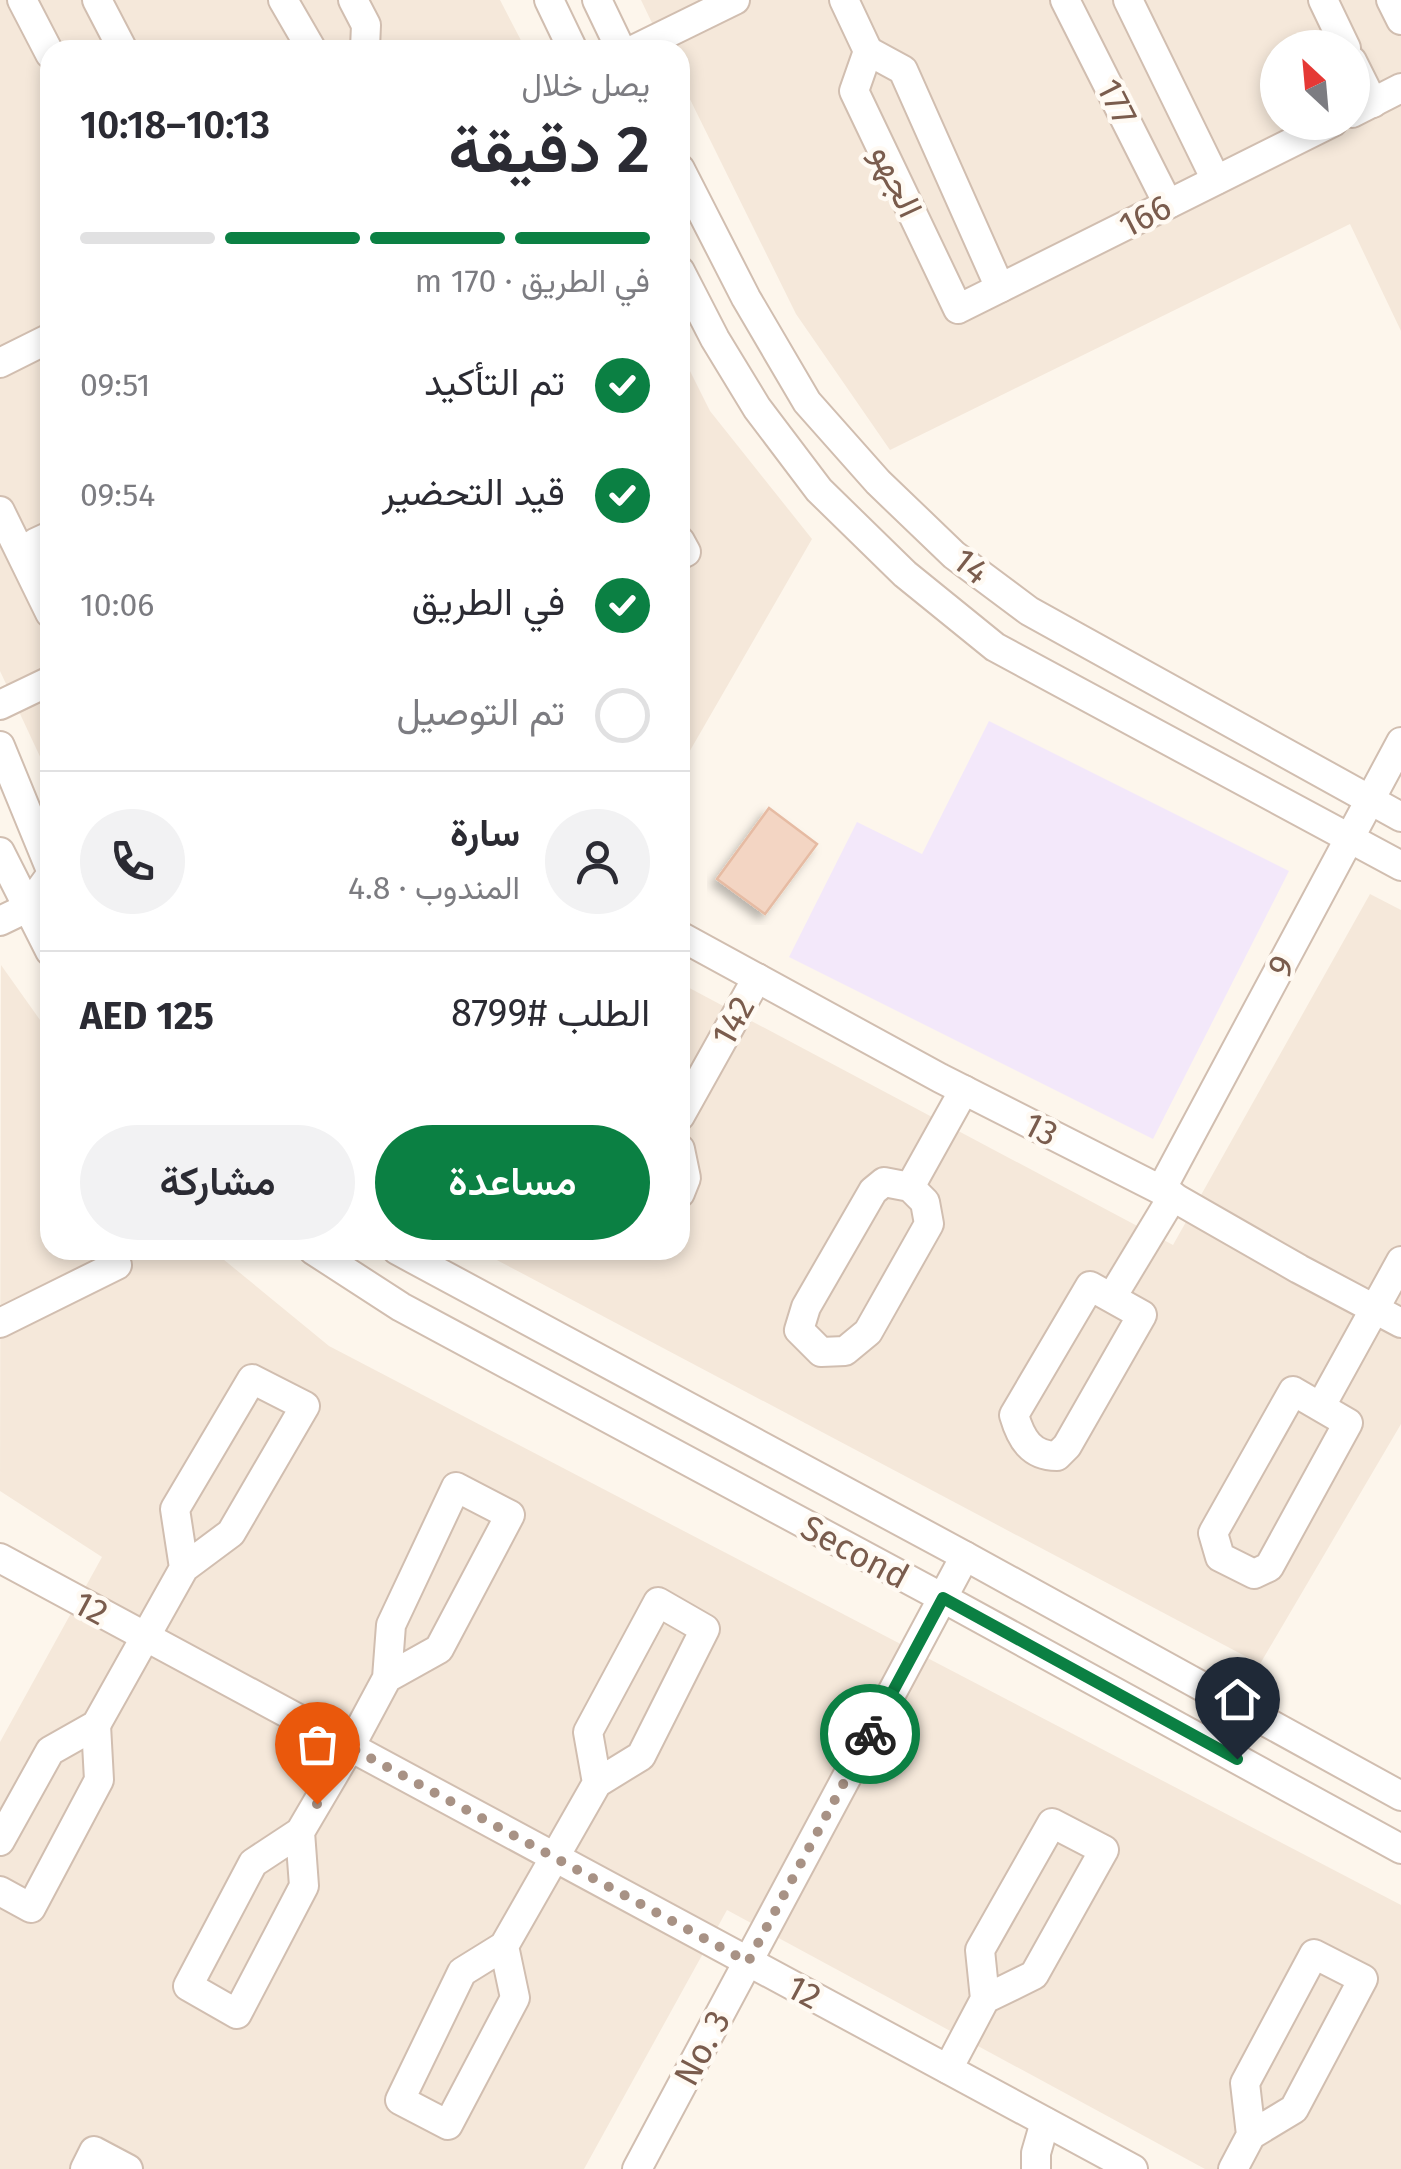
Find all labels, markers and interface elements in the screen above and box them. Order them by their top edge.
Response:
north arrow [1260,30,1370,140]
map controls [1260,30,1370,140]
text: يصل خلال [521,66,650,104]
street label: 177 [1088,72,1146,132]
text: 10:13–10:18 [80,102,270,148]
text: 2 دقيقة [448,111,650,189]
street label: الجهو [861,138,932,224]
street label: 166 [1112,185,1178,247]
text: في الطريق · 170 m [415,262,650,300]
icon: check [595,358,650,413]
text: تم التأكيد [424,359,565,405]
text: 09:51 [80,366,150,404]
icon: check [595,468,650,523]
text: قيد التحضير [382,469,565,515]
text: 09:54 [80,476,155,514]
street label: 14 [945,539,997,593]
icon: check [595,578,650,633]
text: في الطريق [412,579,565,625]
text: 10:06 [80,586,154,624]
text: تم التوصيل [397,689,565,735]
button: phone [80,809,185,914]
button: person [545,809,650,914]
text: سارة [450,810,520,856]
text: المندوب · 4.8 [348,869,520,907]
street label: 9 [1258,948,1304,984]
street label: 142 [702,989,764,1053]
text: الطلب #8799 [451,990,650,1036]
text: AED 125 [80,993,214,1039]
street label: 13 [1017,1103,1065,1155]
button: مشاركة [80,1125,355,1240]
button: مساعدة [375,1125,650,1240]
street label: Second [794,1506,916,1598]
street label: 12 [67,1582,115,1634]
pin [1195,1657,1280,1760]
icon: home [1210,1672,1265,1727]
courier [820,1684,920,1784]
pin [275,1702,360,1805]
icon: bike [843,1707,898,1762]
icon: bag [290,1717,345,1772]
street label: 12 [780,1966,828,2018]
street label: No. 3 [665,2003,739,2093]

